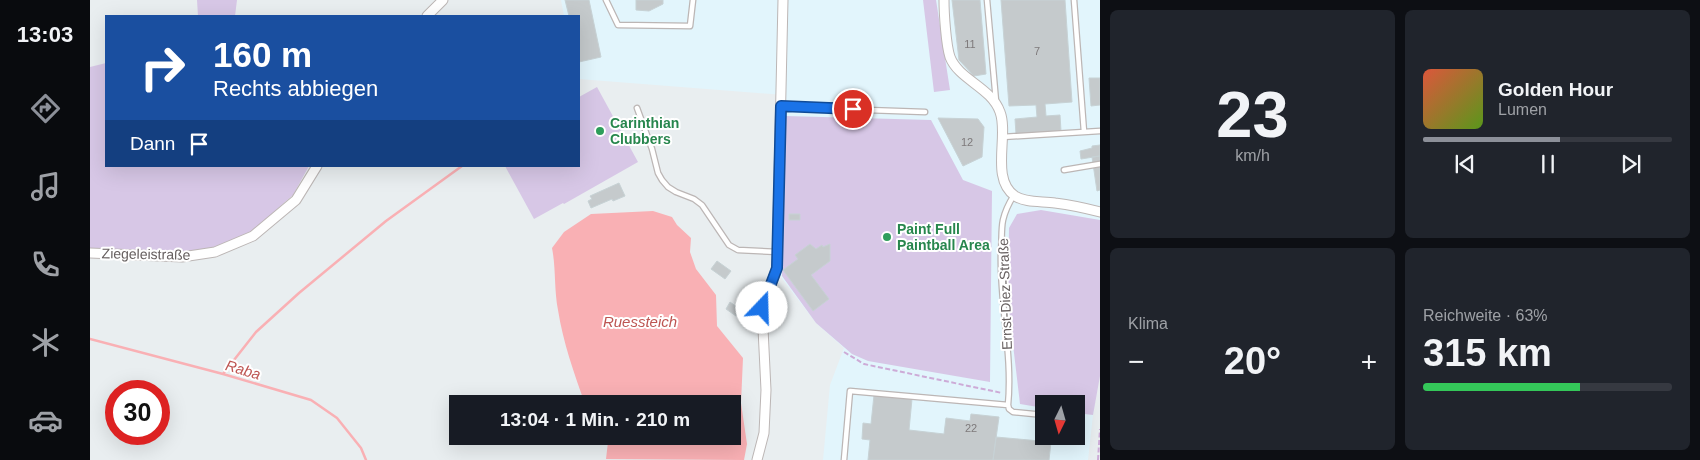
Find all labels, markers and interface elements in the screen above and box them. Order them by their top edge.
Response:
text: 13:03 [17,22,73,47]
icon: right [130,35,195,100]
text: 160 m [213,35,312,74]
house number: 11 [964,38,976,50]
house number: 7 [1034,45,1040,57]
text: Rechts abbiegen [213,76,378,101]
text: 23 [1216,78,1289,151]
text: Golden Hour [1498,79,1613,100]
pin [832,88,874,130]
icon: directions [28,91,63,126]
icon: arrive [839,95,867,123]
text: Lumen [1498,101,1547,118]
place label: Carinthian Clubbers [610,115,679,147]
marker: Carinthian Clubbers [594,125,606,137]
icon: arrive [185,130,213,158]
text: Dann [130,133,175,154]
house number: 12 [961,136,973,148]
text: km/h [1235,147,1270,164]
icon: previous [1451,150,1479,178]
icon: pause [1534,150,1562,178]
icon: next [1617,150,1645,178]
icon: music [28,169,63,204]
place label: Paint Full Paintball Area [897,221,990,253]
marker: Paint Full Paintball Area [881,231,893,243]
street label: Ernst-Diez-Straße [995,238,1015,350]
street label: Ziegeleistraße [102,245,191,263]
icon: phone [28,247,63,282]
position arrow [735,281,787,333]
text: Reichweite · 63% [1423,307,1548,324]
water label: Ruessteich [603,313,677,330]
text: Klima [1128,315,1168,332]
icon: climate [28,325,63,360]
text: 315 km [1423,332,1552,374]
text: 20° [1224,340,1281,382]
text: − [1128,346,1144,377]
text: + [1361,346,1377,377]
water label: Raba [224,356,263,383]
speed limit sign: 30 [105,380,170,445]
north arrow [1035,395,1085,445]
map controls [1035,395,1085,445]
icon: car [28,403,63,438]
text: 13:04 · 1 Min. · 210 m [500,409,690,430]
house number: 22 [965,422,977,434]

